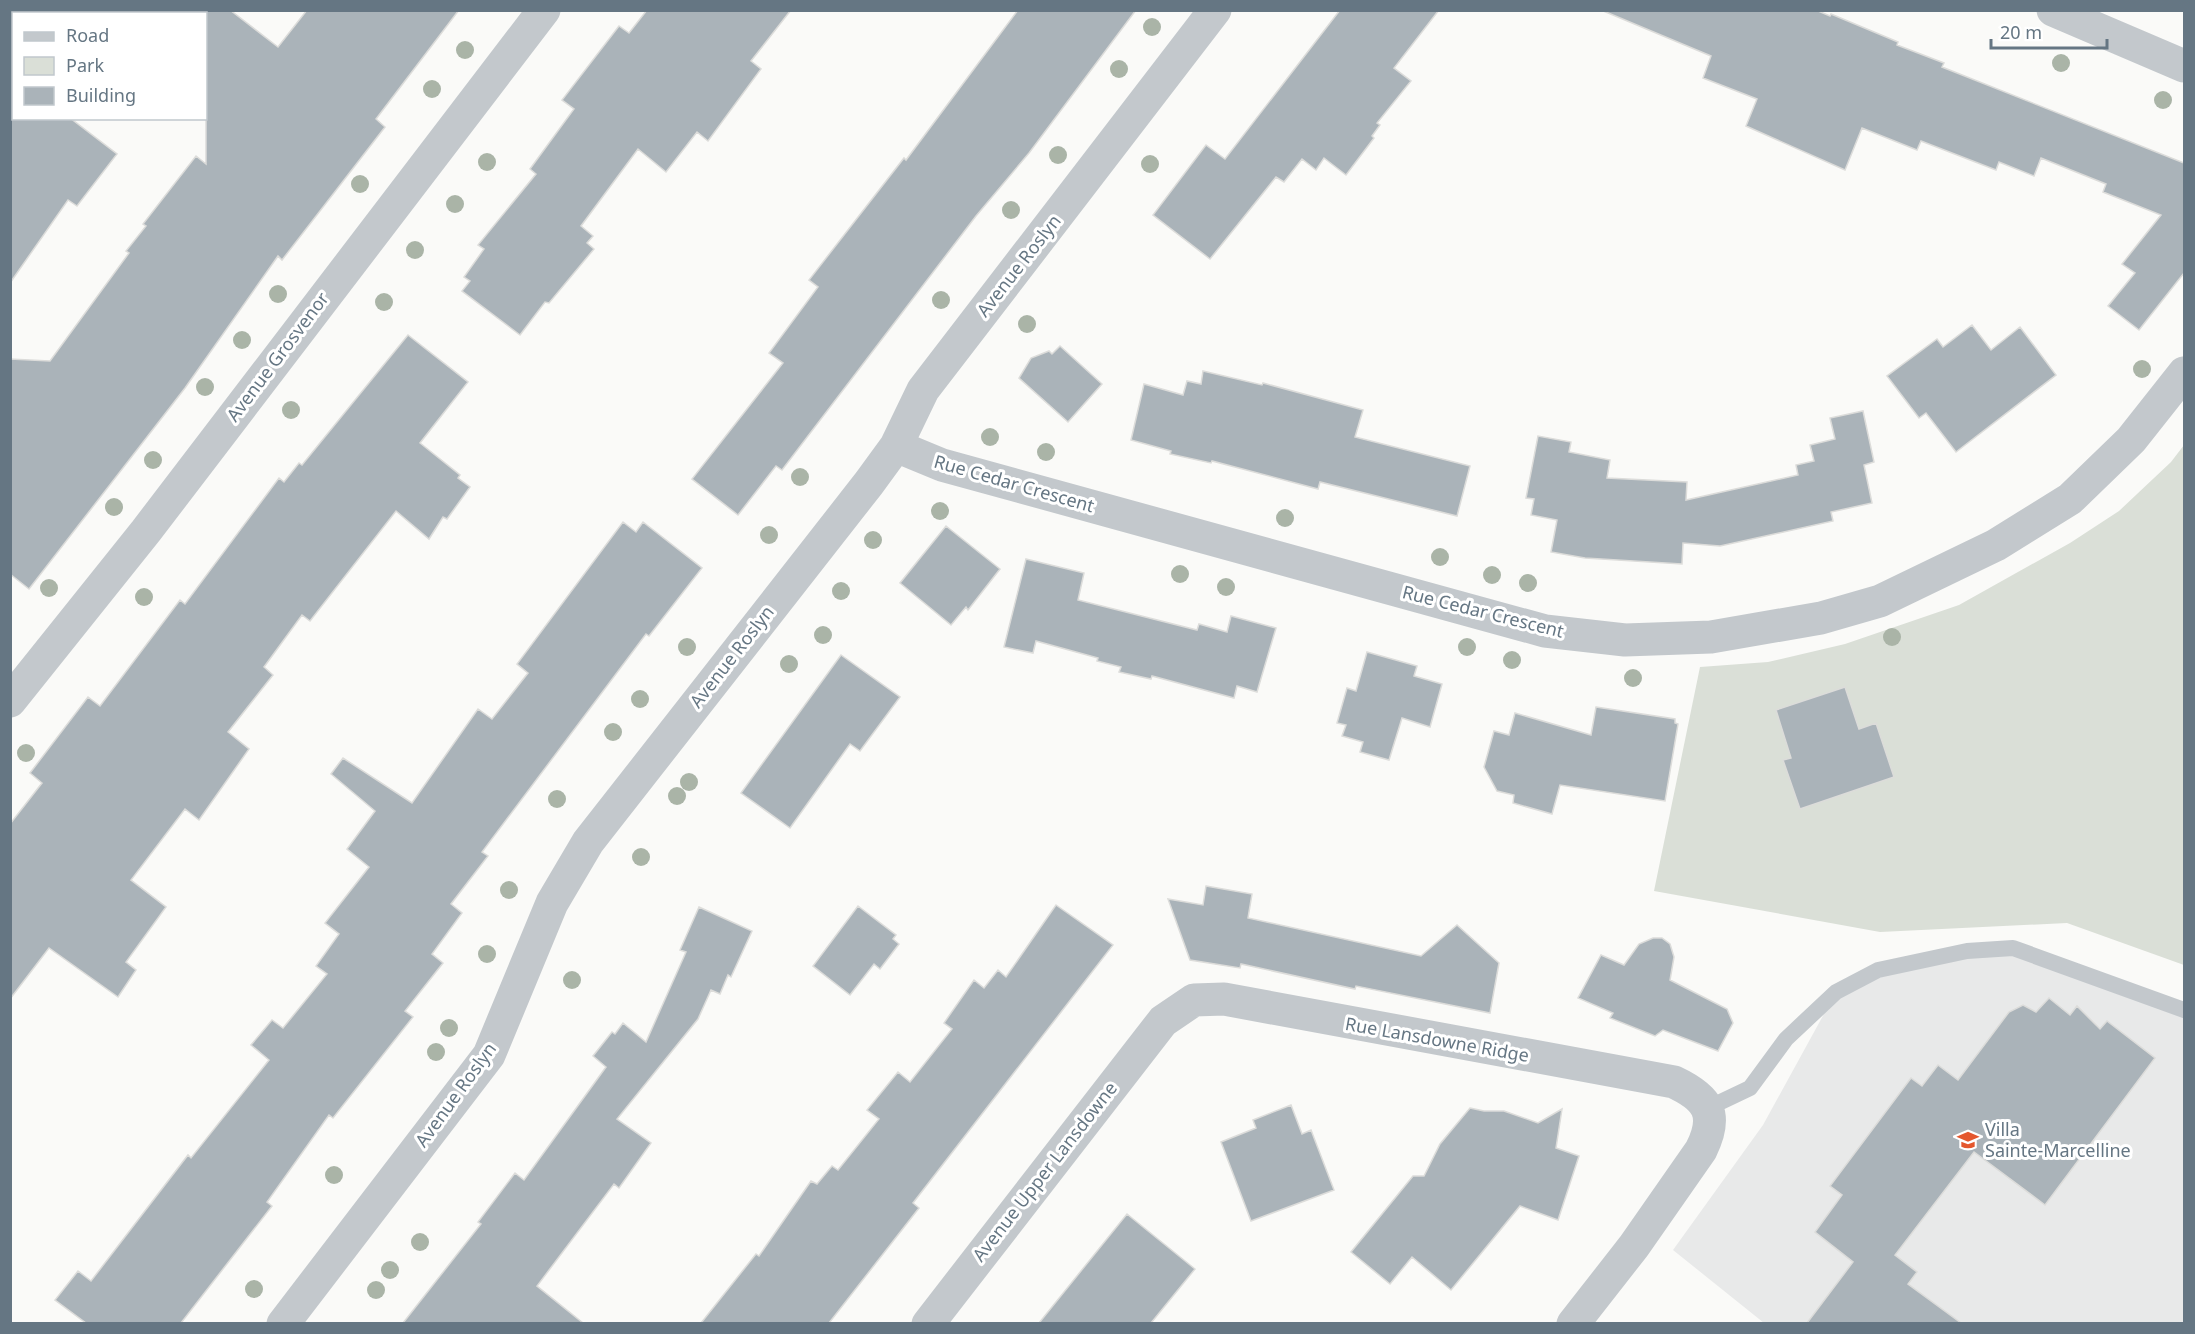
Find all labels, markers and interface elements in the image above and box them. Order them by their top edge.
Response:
legend [12,12,207,120]
scale bar [1991,12,2106,50]
text: 20 m [2000,20,2042,44]
text: Road [66,23,109,47]
text: Park [66,53,104,77]
text: Building [66,83,136,107]
street label: Avenue Roslyn [971,209,1066,321]
street label: Avenue Grosvenor [221,286,334,426]
street label: Rue Cedar Crescent [931,449,1098,518]
street label: Rue Cedar Crescent [1400,579,1567,643]
street label: Avenue Roslyn [684,600,779,712]
street label: Rue Lansdowne Ridge [1343,1011,1531,1067]
street label: Avenue Roslyn [409,1037,501,1151]
street label: Avenue Upper Lansdowne [966,1077,1122,1266]
place label: Villa Sainte-Marcelline [1985,1117,2131,1162]
school or university icon: Villa Sainte-Marcelline [1956,1128,1980,1152]

